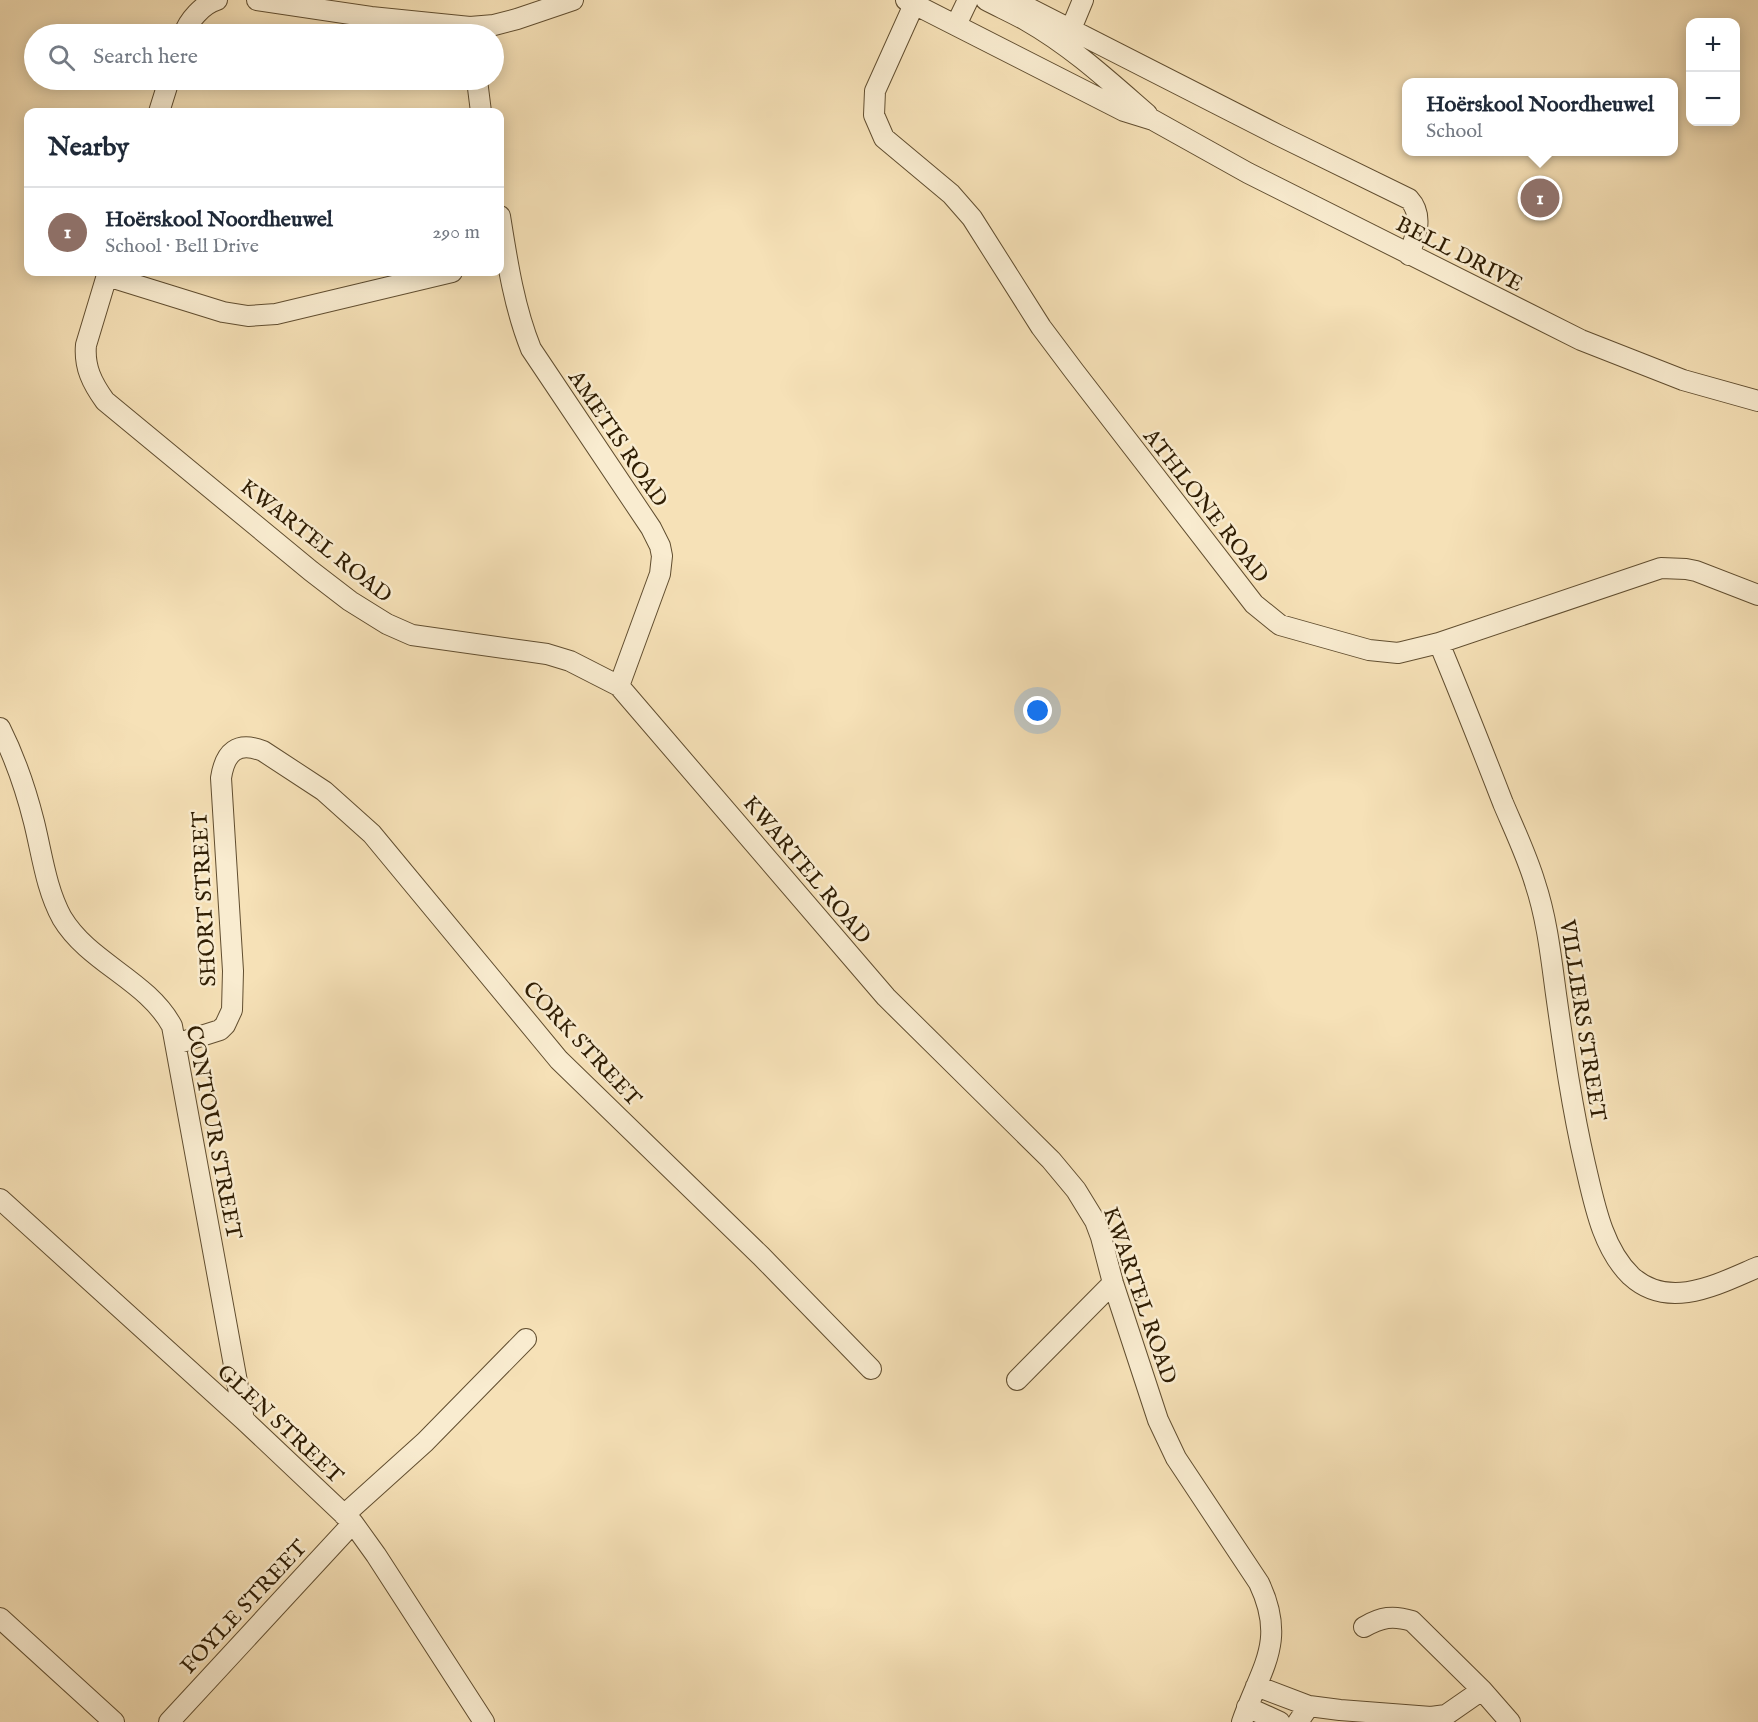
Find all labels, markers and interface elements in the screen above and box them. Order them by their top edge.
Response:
map controls [1686,18,1740,126]
button: + [1686,18,1740,72]
search box [24,24,504,90]
icon: search [45,41,78,74]
text: Search here [93,43,198,71]
button: − [1686,72,1740,126]
popup [1402,78,1678,156]
text: Hoërskool Noordheuwel [1426,91,1654,119]
text: School [1426,119,1482,144]
text: Nearby [48,131,129,164]
pin: 1 [1520,176,1560,220]
text: Hoërskool Noordheuwel [105,206,333,234]
street label: BELL DRIVE [1391,211,1527,299]
text: 1 [64,220,71,245]
text: 290 m [432,220,480,245]
text: School · Bell Drive [105,234,259,259]
street label: AMETIS ROAD [561,365,673,513]
street label: ATHLONE ROAD [1136,423,1274,589]
street label: KWARTEL ROAD [234,474,397,610]
your location [1023,696,1052,725]
street label: KWARTEL ROAD [736,790,877,950]
street label: SHORT STREET [186,811,224,987]
street label: VILLIERS STREET [1552,917,1612,1123]
street label: CORK STREET [516,976,647,1113]
street label: CONTOUR STREET [179,1023,248,1242]
street label: KWARTEL ROAD [1096,1204,1182,1388]
street label: GLEN STREET [211,1359,349,1490]
street label: FOYLE STREET [175,1535,314,1680]

